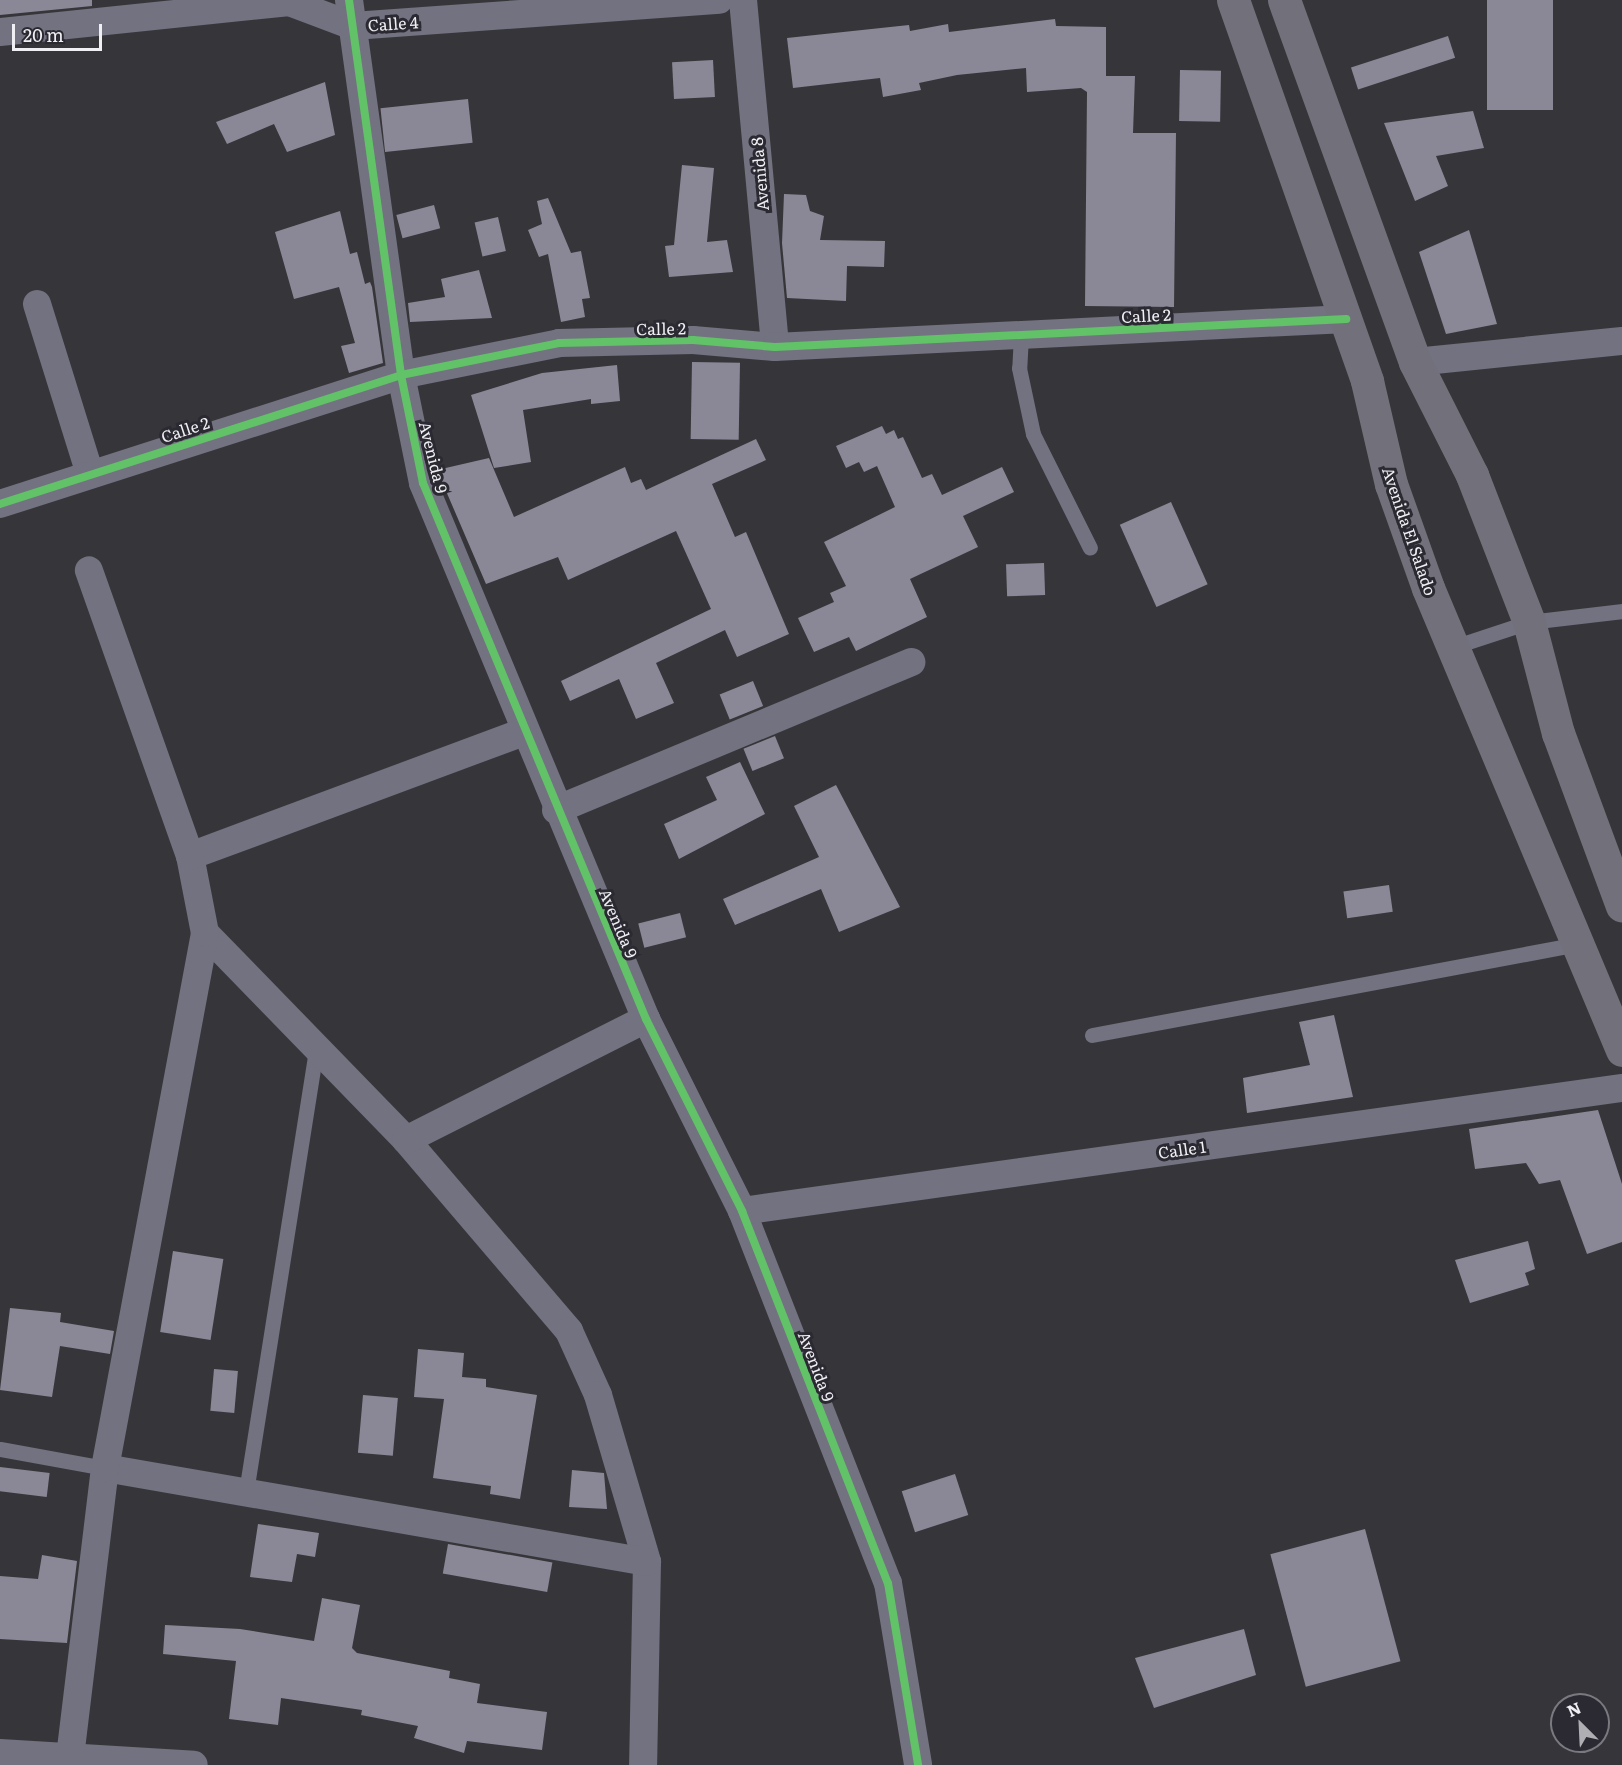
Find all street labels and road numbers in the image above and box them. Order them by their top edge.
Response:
street label: Calle 4 [367,12,419,34]
street label: Avenida 8 [746,136,772,212]
street label: Calle 2 [1121,304,1171,326]
street label: Calle 2 [636,318,686,338]
street label: Calle 2 [158,412,212,446]
street label: Avenida 9 [416,419,452,495]
street label: Avenida El Salado [1379,464,1441,598]
street label: Avenida 9 [596,885,642,961]
street label: Calle 1 [1157,1136,1207,1162]
street label: Avenida 9 [795,1328,839,1404]

